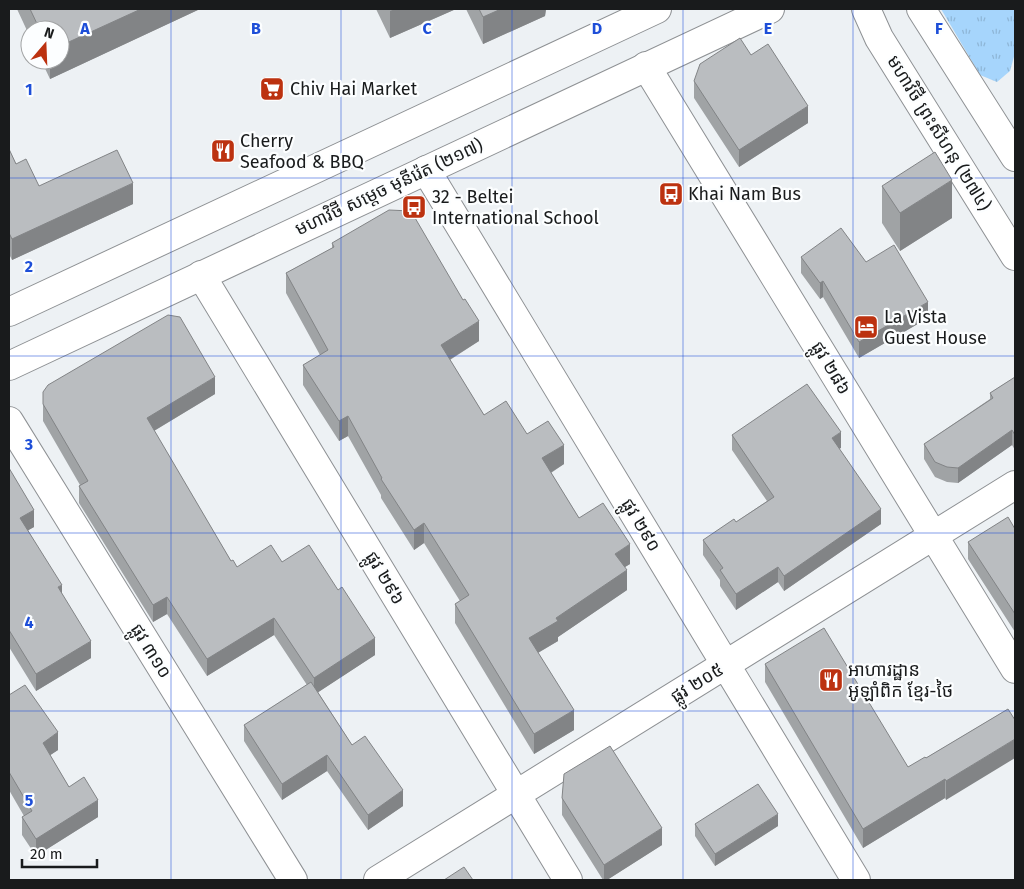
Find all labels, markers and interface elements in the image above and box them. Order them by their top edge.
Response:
text: A [79,19,90,38]
text: B [251,19,261,38]
text: C [422,19,432,38]
text: D [592,19,602,38]
text: E [764,19,772,38]
text: F [935,19,943,38]
north arrow [20,20,70,70]
text: N [42,24,56,43]
street label: មហាវិថី ព្រះសីហនុ (២៧៤) [881,51,996,216]
supermarket icon: Chiv Hai Market [259,76,285,102]
place label: Chiv Hai Market [290,78,418,100]
text: 1 [25,80,33,99]
place label: Cherry Seafood & BBQ [240,130,364,173]
street label: មហាវិថី សម្តេច មុនីរ៉េត (២១៧) [291,133,487,242]
restaurant icon: Cherry Seafood & BBQ [210,138,236,164]
bus stop icon: Khai Nam Bus [658,181,684,207]
place label: Khai Nam Bus [688,183,801,205]
place label: 32 - Beltei International School [432,186,599,229]
bus stop icon: 32 - Beltei International School [401,194,427,220]
text: 2 [25,257,33,276]
place label: La Vista Guest House [884,306,987,349]
hotel icon: La Vista Guest House [853,314,879,340]
street label: ផ្លូវ ២៨៦ [802,337,855,401]
text: 3 [24,435,33,454]
street label: ផ្លូវ ២៩០ [612,494,665,558]
street label: ផ្លូវ ២៩៦ [356,547,409,611]
text: 4 [24,613,34,632]
street label: ផ្លូវ ៣១០ [121,620,176,685]
street label: ផ្លូវ ២០៥ [666,658,730,712]
place label: អាហារដ្ឋាន អូឡាំពិក ខ្មែរ-ថៃ [848,659,953,702]
restaurant icon: អាហារដ្ឋាន អូឡាំពិក ខ្មែរ-ថៃ [818,667,844,693]
text: 5 [25,791,34,810]
scale bar [22,836,98,868]
text: 20 m [30,845,63,863]

